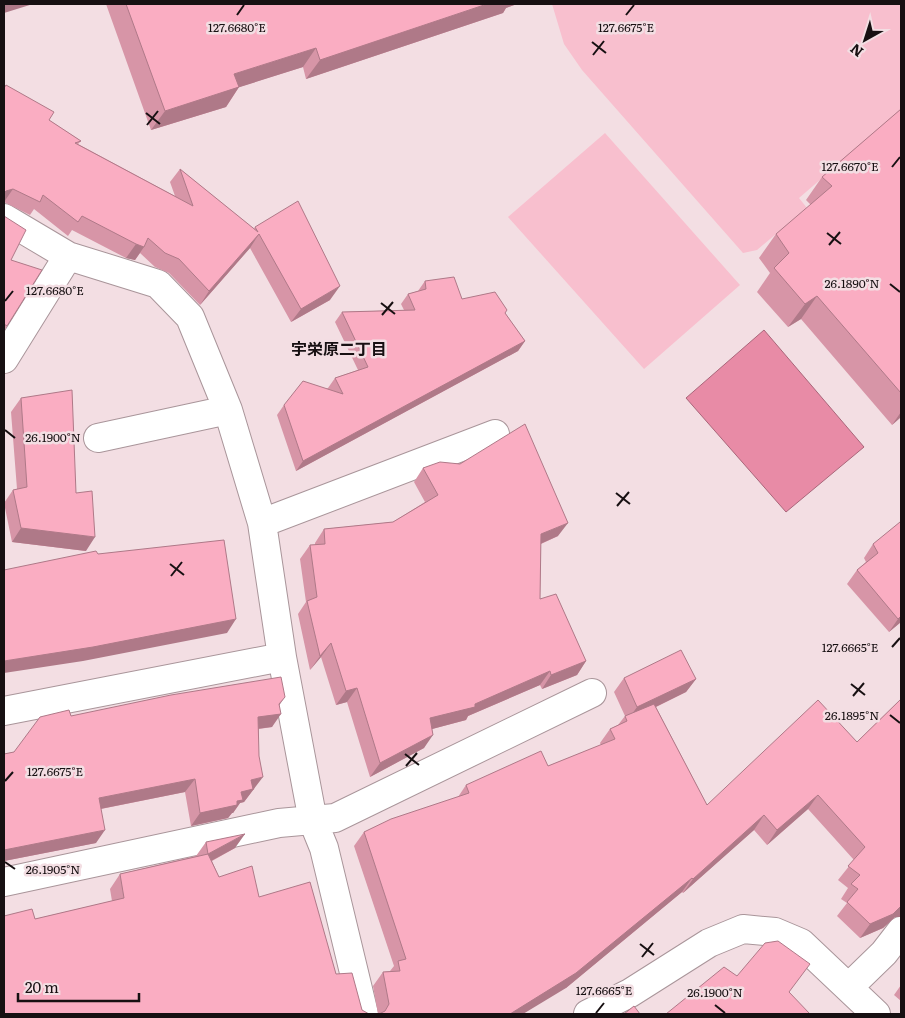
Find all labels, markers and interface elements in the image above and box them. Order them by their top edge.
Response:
north arrow [840,15,890,65]
text: 127.6680°E [208,18,266,36]
text: 127.6675°E [598,18,654,36]
text: N [845,39,867,62]
text: 127.6670°E [821,157,879,175]
text: 26.1890°N [824,274,880,292]
text: 127.6680°E [26,281,84,299]
district label: 宇栄原二丁目 [291,336,387,360]
text: 26.1900°N [25,428,81,446]
text: 127.6665°E [822,638,879,656]
text: 26.1895°N [825,706,879,724]
text: 127.6675°E [27,762,83,780]
text: 26.1905°N [26,860,80,878]
scale bar [18,970,139,1002]
text: 20 m [25,975,59,998]
text: 127.6665°E [576,981,633,999]
text: 26.1900°N [687,983,743,1001]

